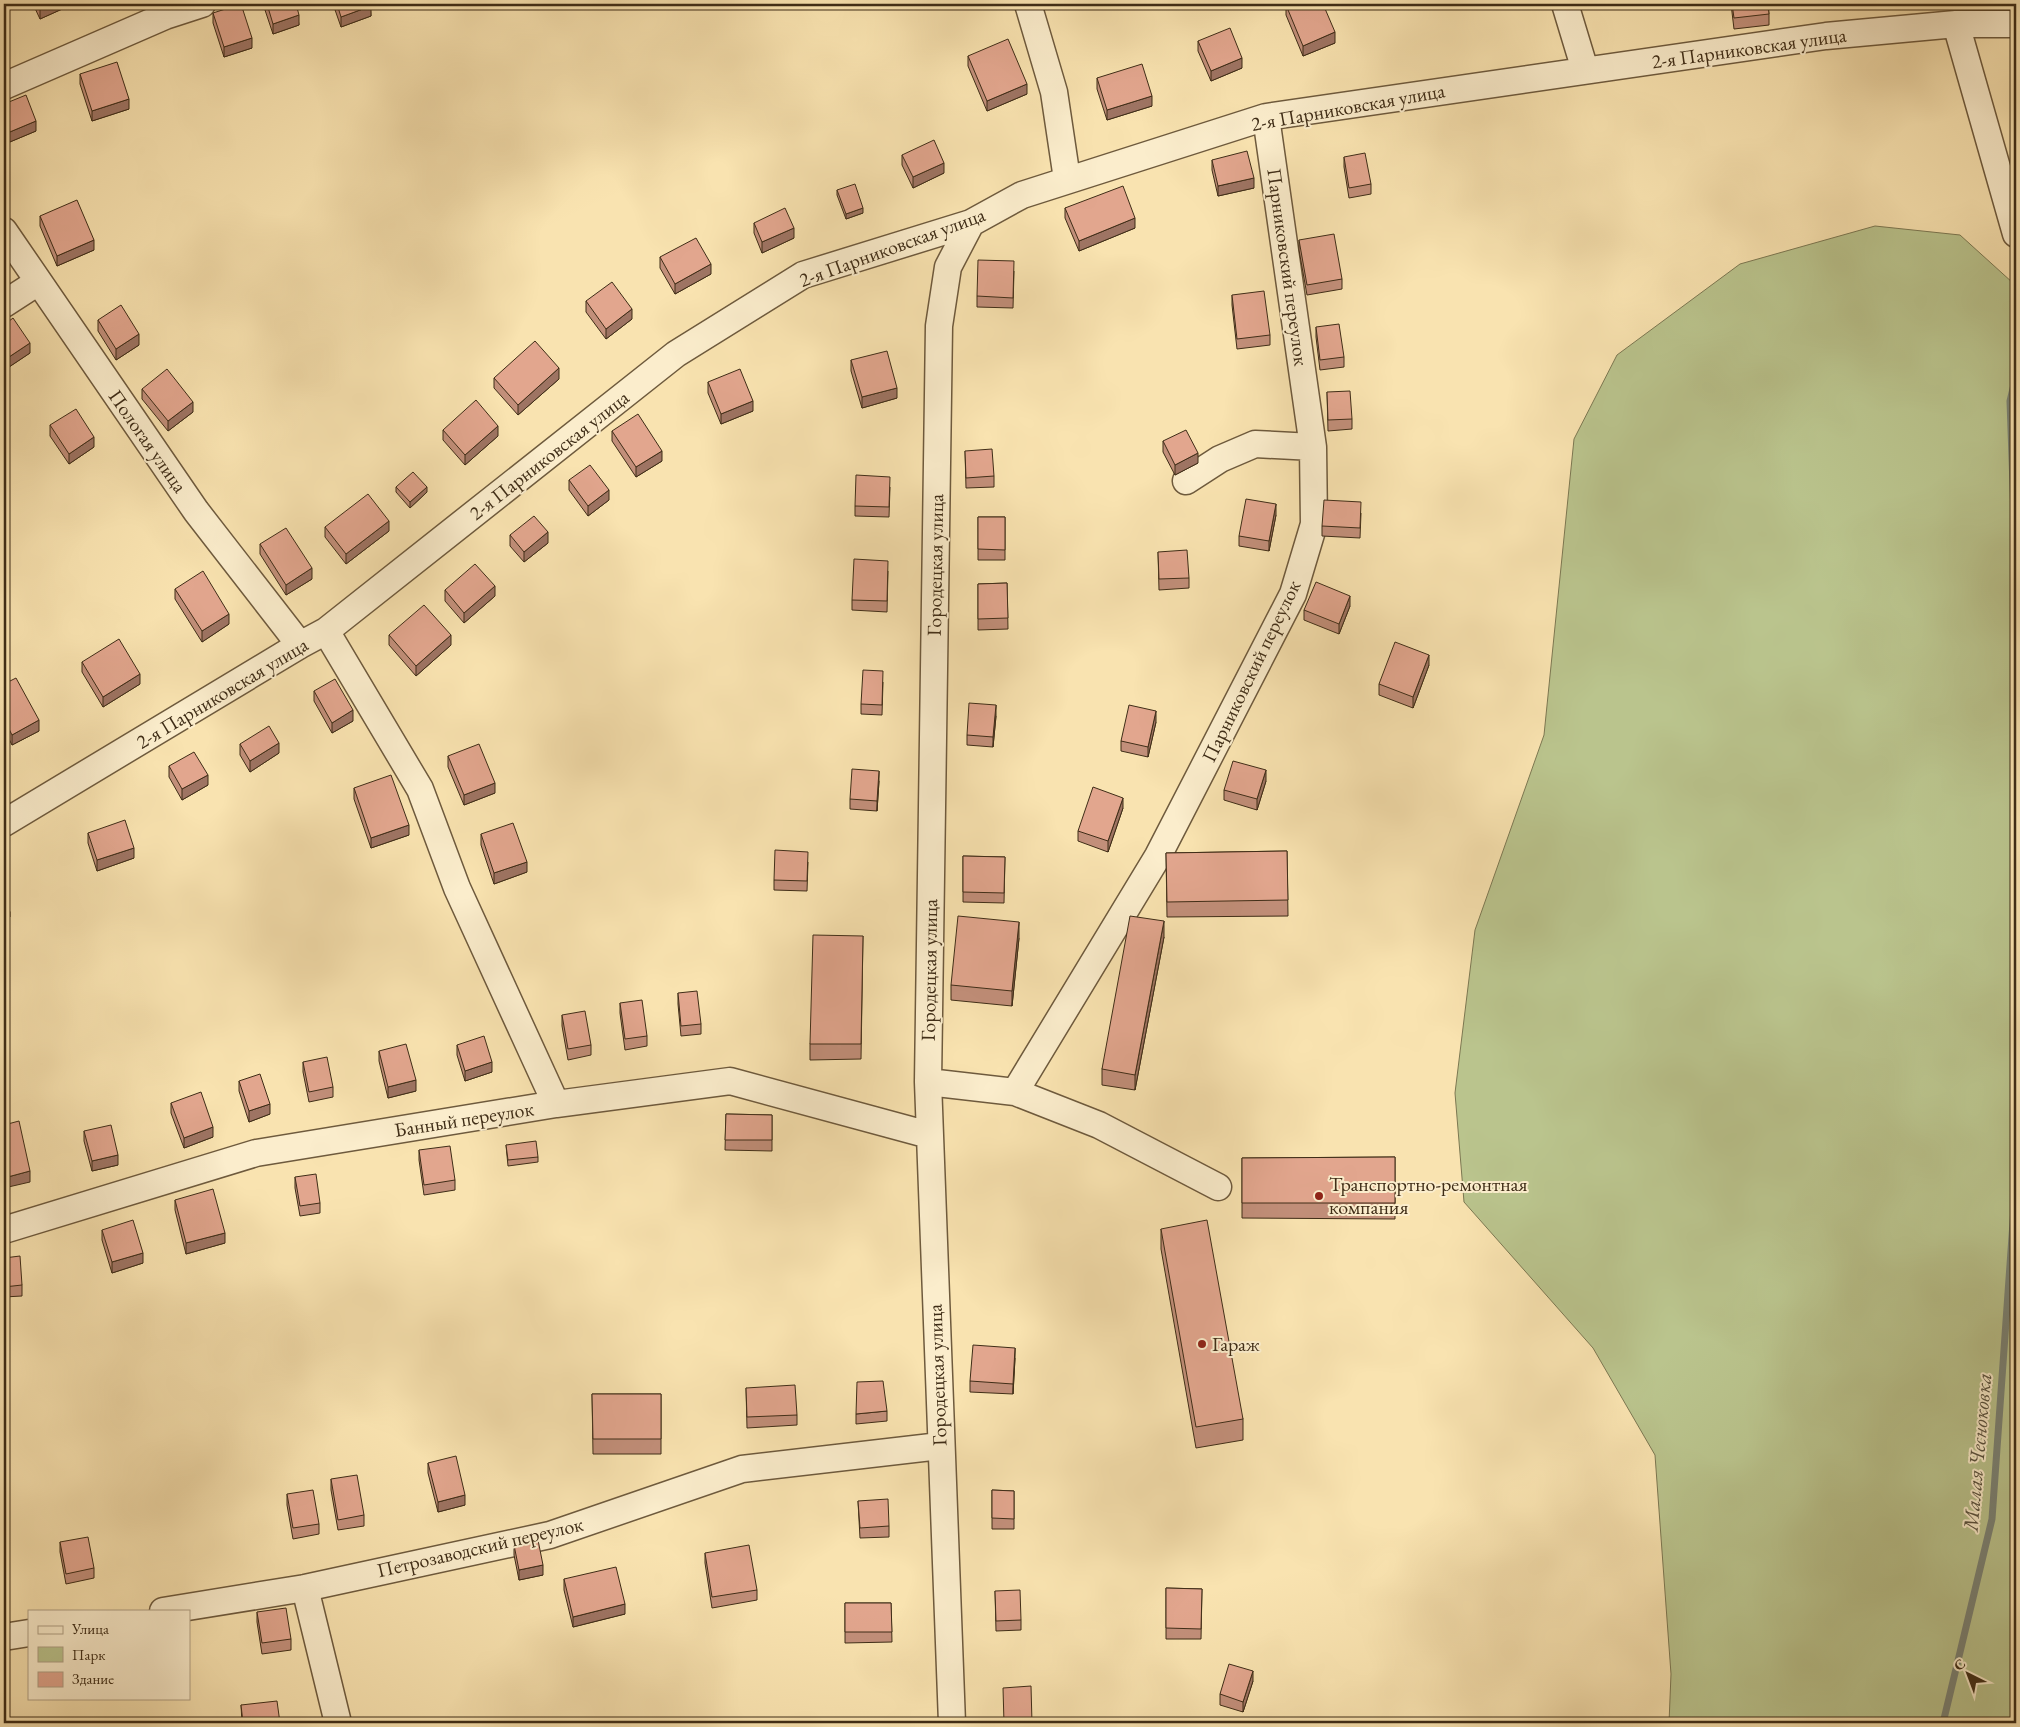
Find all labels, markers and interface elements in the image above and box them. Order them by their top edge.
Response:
street label: 2-я Парниковская улица [1650,21,1848,75]
street label: 2-я Парниковская улица [1249,77,1447,137]
street label: Парниковский переулок [1261,166,1315,368]
street label: 2-я Парниковская улица [795,201,989,293]
street label: Пологая улица [103,384,193,498]
street label: 2-я Парниковская улица [464,384,634,526]
street label: Городецкая улица [921,494,949,636]
street label: Парниковский переулок [1196,575,1307,766]
street label: 2-я Парниковская улица [131,631,313,755]
street label: Городецкая улица [915,899,943,1041]
street label: Банный переулок [392,1095,536,1143]
place label: Транспортно-ремонтная компания [1329,1171,1528,1220]
marker: Транспортно-ремонтная компания [1313,1190,1325,1202]
street label: Городецкая улица [922,1303,952,1447]
place label: Гараж [1212,1331,1260,1357]
marker: Гараж [1196,1338,1208,1350]
water label: Малая Чесноковка [1956,1372,1997,1534]
street label: Петрозаводский переулок [374,1510,586,1583]
legend [28,1610,190,1700]
text: Улица [71,1619,109,1638]
text: Парк [72,1645,105,1664]
north arrow [1942,1650,1992,1700]
text: С [1950,1654,1969,1674]
text: Здание [72,1669,114,1688]

